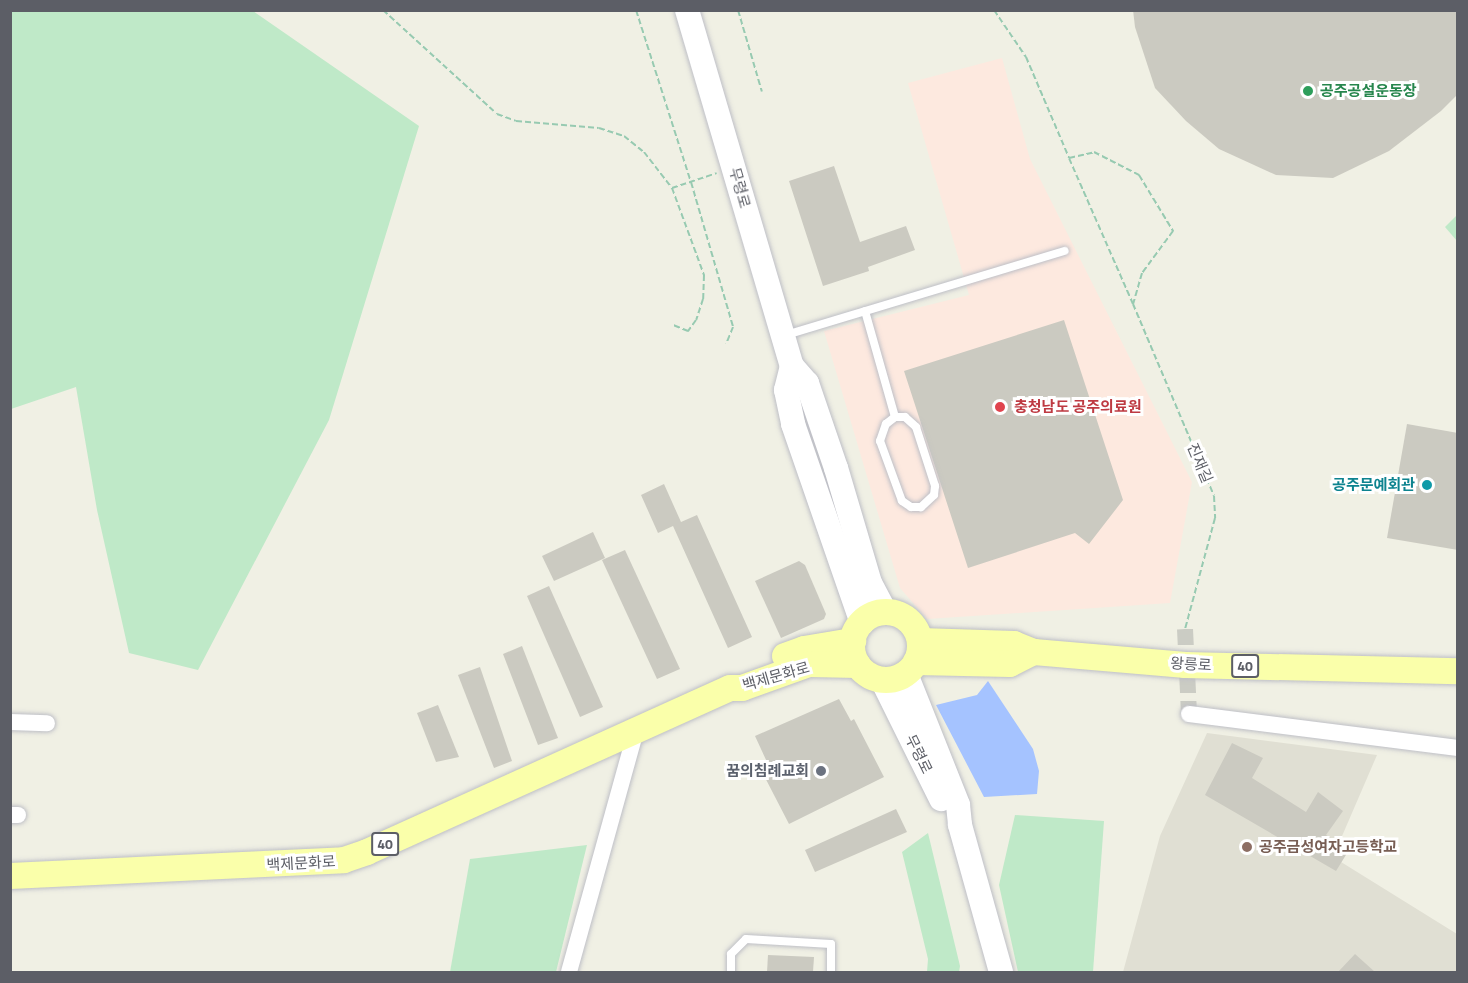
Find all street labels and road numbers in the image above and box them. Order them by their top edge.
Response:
street label: 무령로 [726,166,754,210]
street label: 진재길 [1184,440,1216,486]
street label: 왕릉로 [1170,654,1212,674]
road number: 40 [1230,655,1260,677]
street label: 백제문화로 [740,658,812,694]
street label: 무령로 [902,731,936,777]
road number: 40 [370,833,400,855]
street label: 백제문화로 [266,852,336,874]

